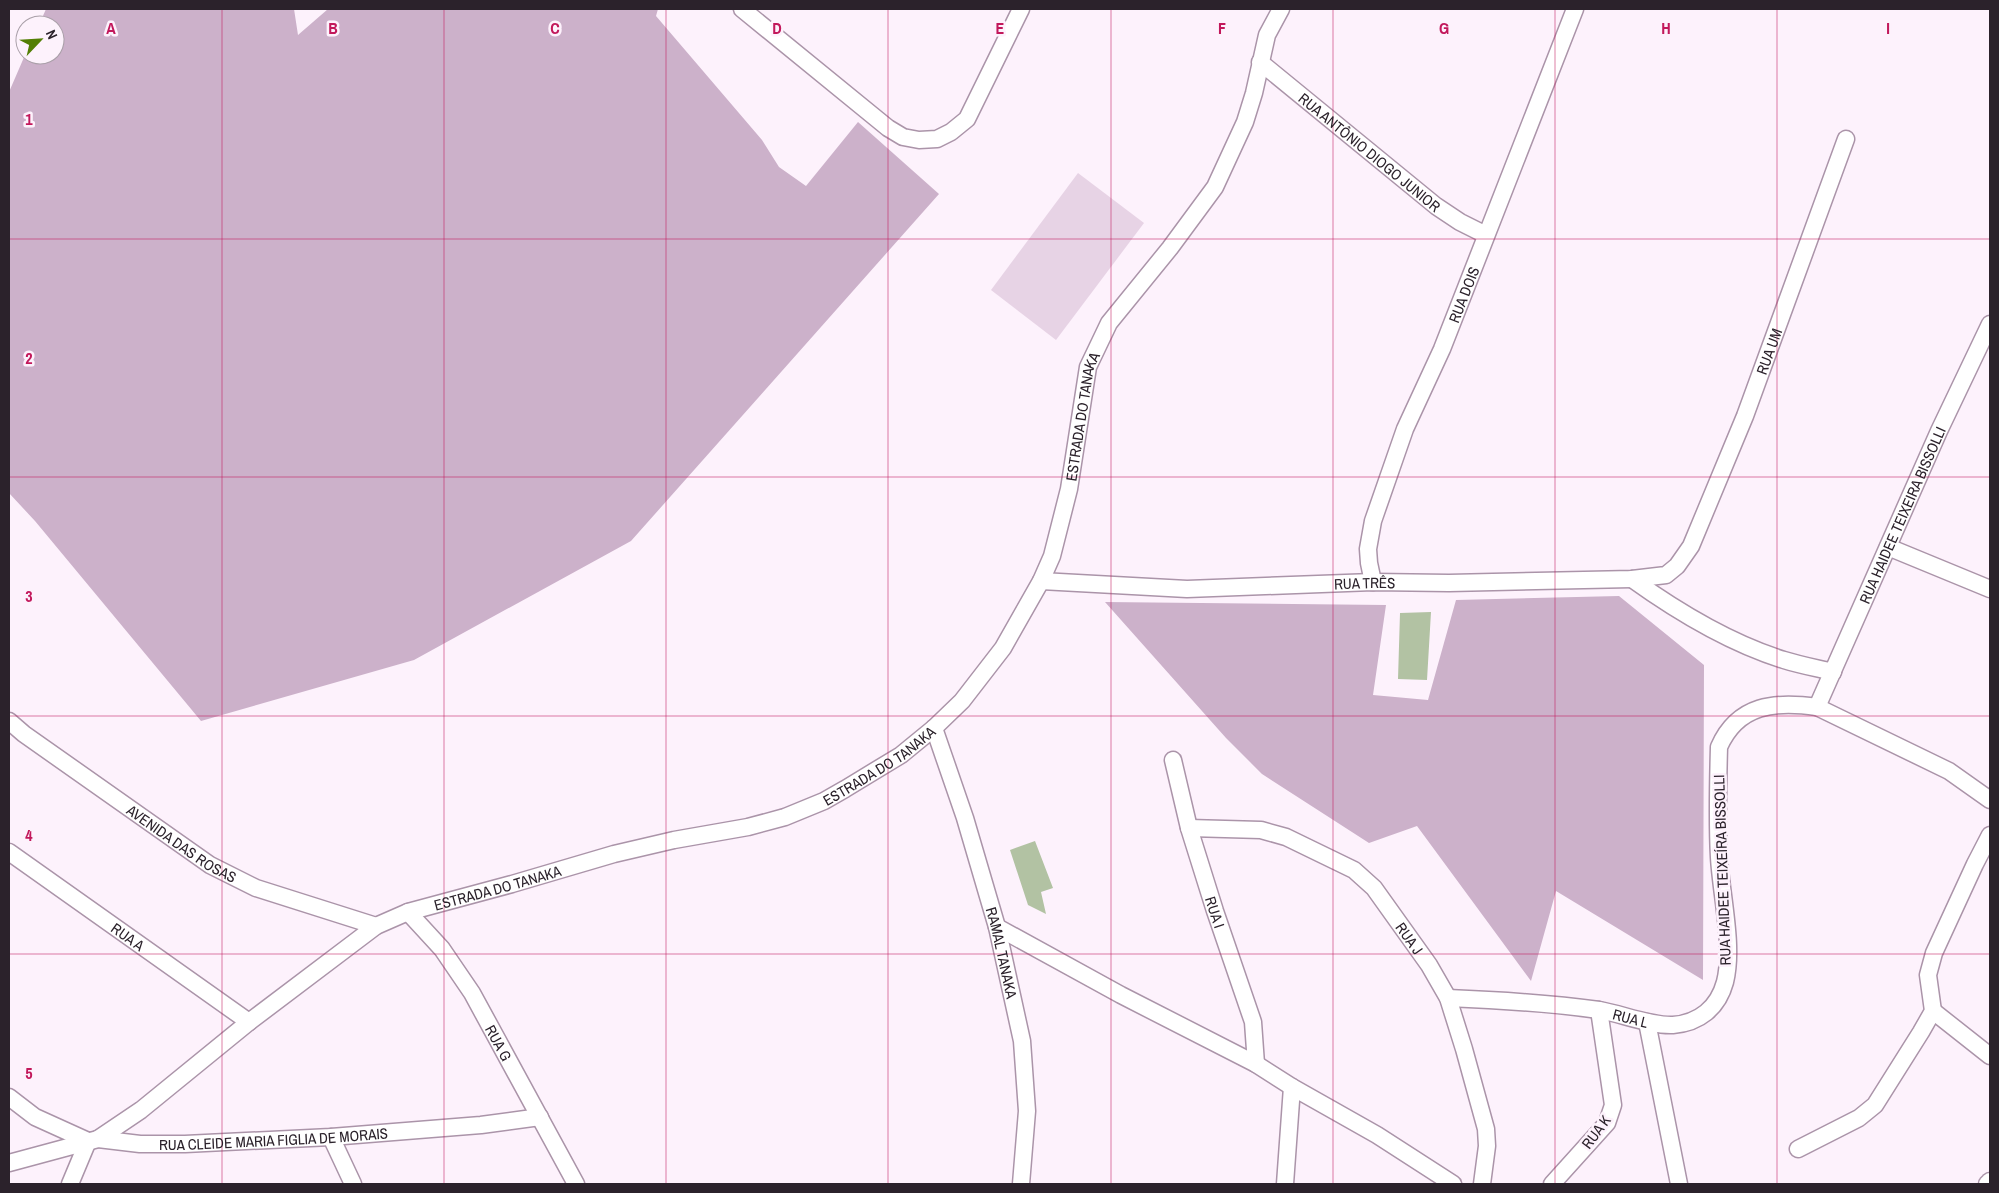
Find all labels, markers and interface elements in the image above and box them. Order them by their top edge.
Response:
north arrow [15,15,65,65]
text: A [106,17,116,39]
text: B [328,17,338,39]
text: C [550,17,560,39]
text: D [772,17,782,39]
text: E [996,17,1005,39]
text: F [1218,17,1226,39]
text: G [1439,17,1449,39]
text: H [1661,17,1671,39]
text: I [1886,17,1890,39]
text: N [42,27,62,42]
street label: RUA ANTÔNIO DIOGO JUNIOR [1294,88,1445,216]
text: 1 [25,108,33,130]
street label: RUA DOIS [1443,263,1484,326]
street label: RUA UM [1751,325,1787,377]
text: 2 [25,347,33,369]
street label: ESTRADA DO TANAKA [1060,348,1105,482]
street label: RUA HAIDEE TEIXEIRA BISSOLLI [1854,423,1950,607]
street label: RUA TRÊS [1334,571,1395,594]
text: 3 [25,585,33,607]
street label: ESTRADA DO TANAKA [819,720,940,810]
street label: RUA HAIDEE TEIXEÍRA BISSOLLI [1708,774,1736,966]
street label: AVENIDA DAS ROSAS [122,799,240,887]
text: 4 [25,824,33,846]
street label: ESTRADA DO TANAKA [432,859,564,915]
street label: RUA I [1201,894,1231,931]
street label: RAMAL TANAKA [981,904,1023,1001]
street label: RUA A [107,917,150,956]
street label: RUA J [1391,918,1428,958]
street label: RUA L [1611,1003,1650,1032]
street label: RUA G [481,1021,517,1064]
text: 5 [25,1062,33,1084]
street label: RUA K [1577,1110,1616,1153]
street label: RUA CLEIDE MARIA FIGLIA DE MORAIS [159,1122,389,1155]

